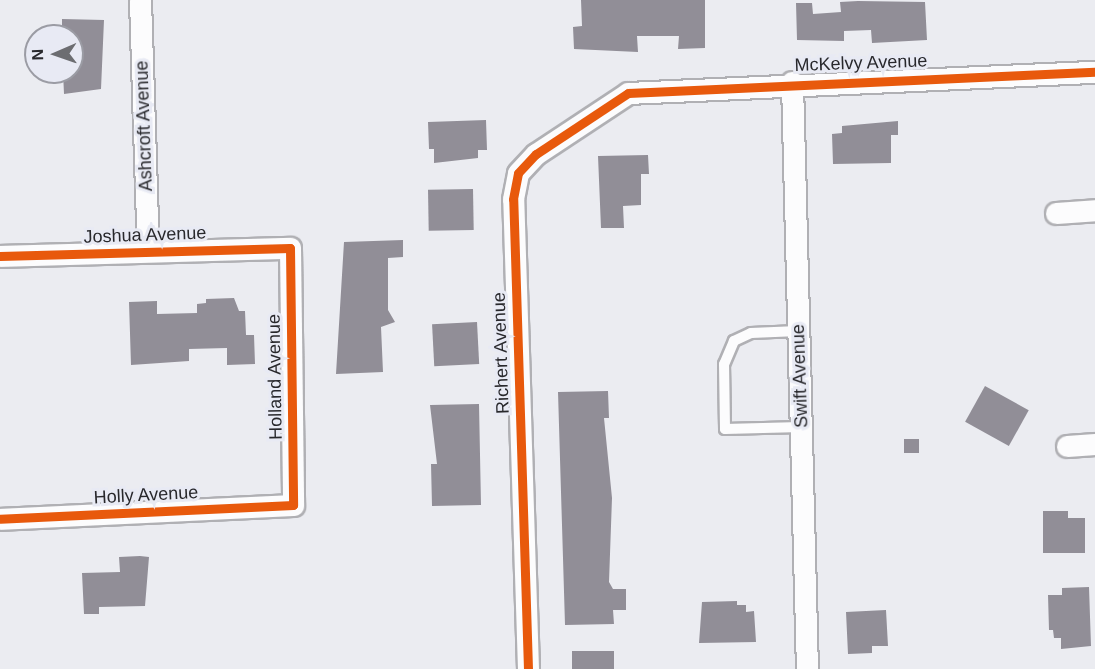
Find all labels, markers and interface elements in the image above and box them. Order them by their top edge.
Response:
north arrow [24,24,84,84]
text: N [29,49,46,61]
street label: McKelvy Avenue [794,50,928,76]
street label: Ashcroft Avenue [131,60,157,192]
street label: Joshua Avenue [83,222,207,248]
street label: Richert Avenue [488,291,514,415]
street label: Holland Avenue [263,313,287,441]
street label: Swift Avenue [787,323,813,429]
street label: Holly Avenue [93,481,199,509]

